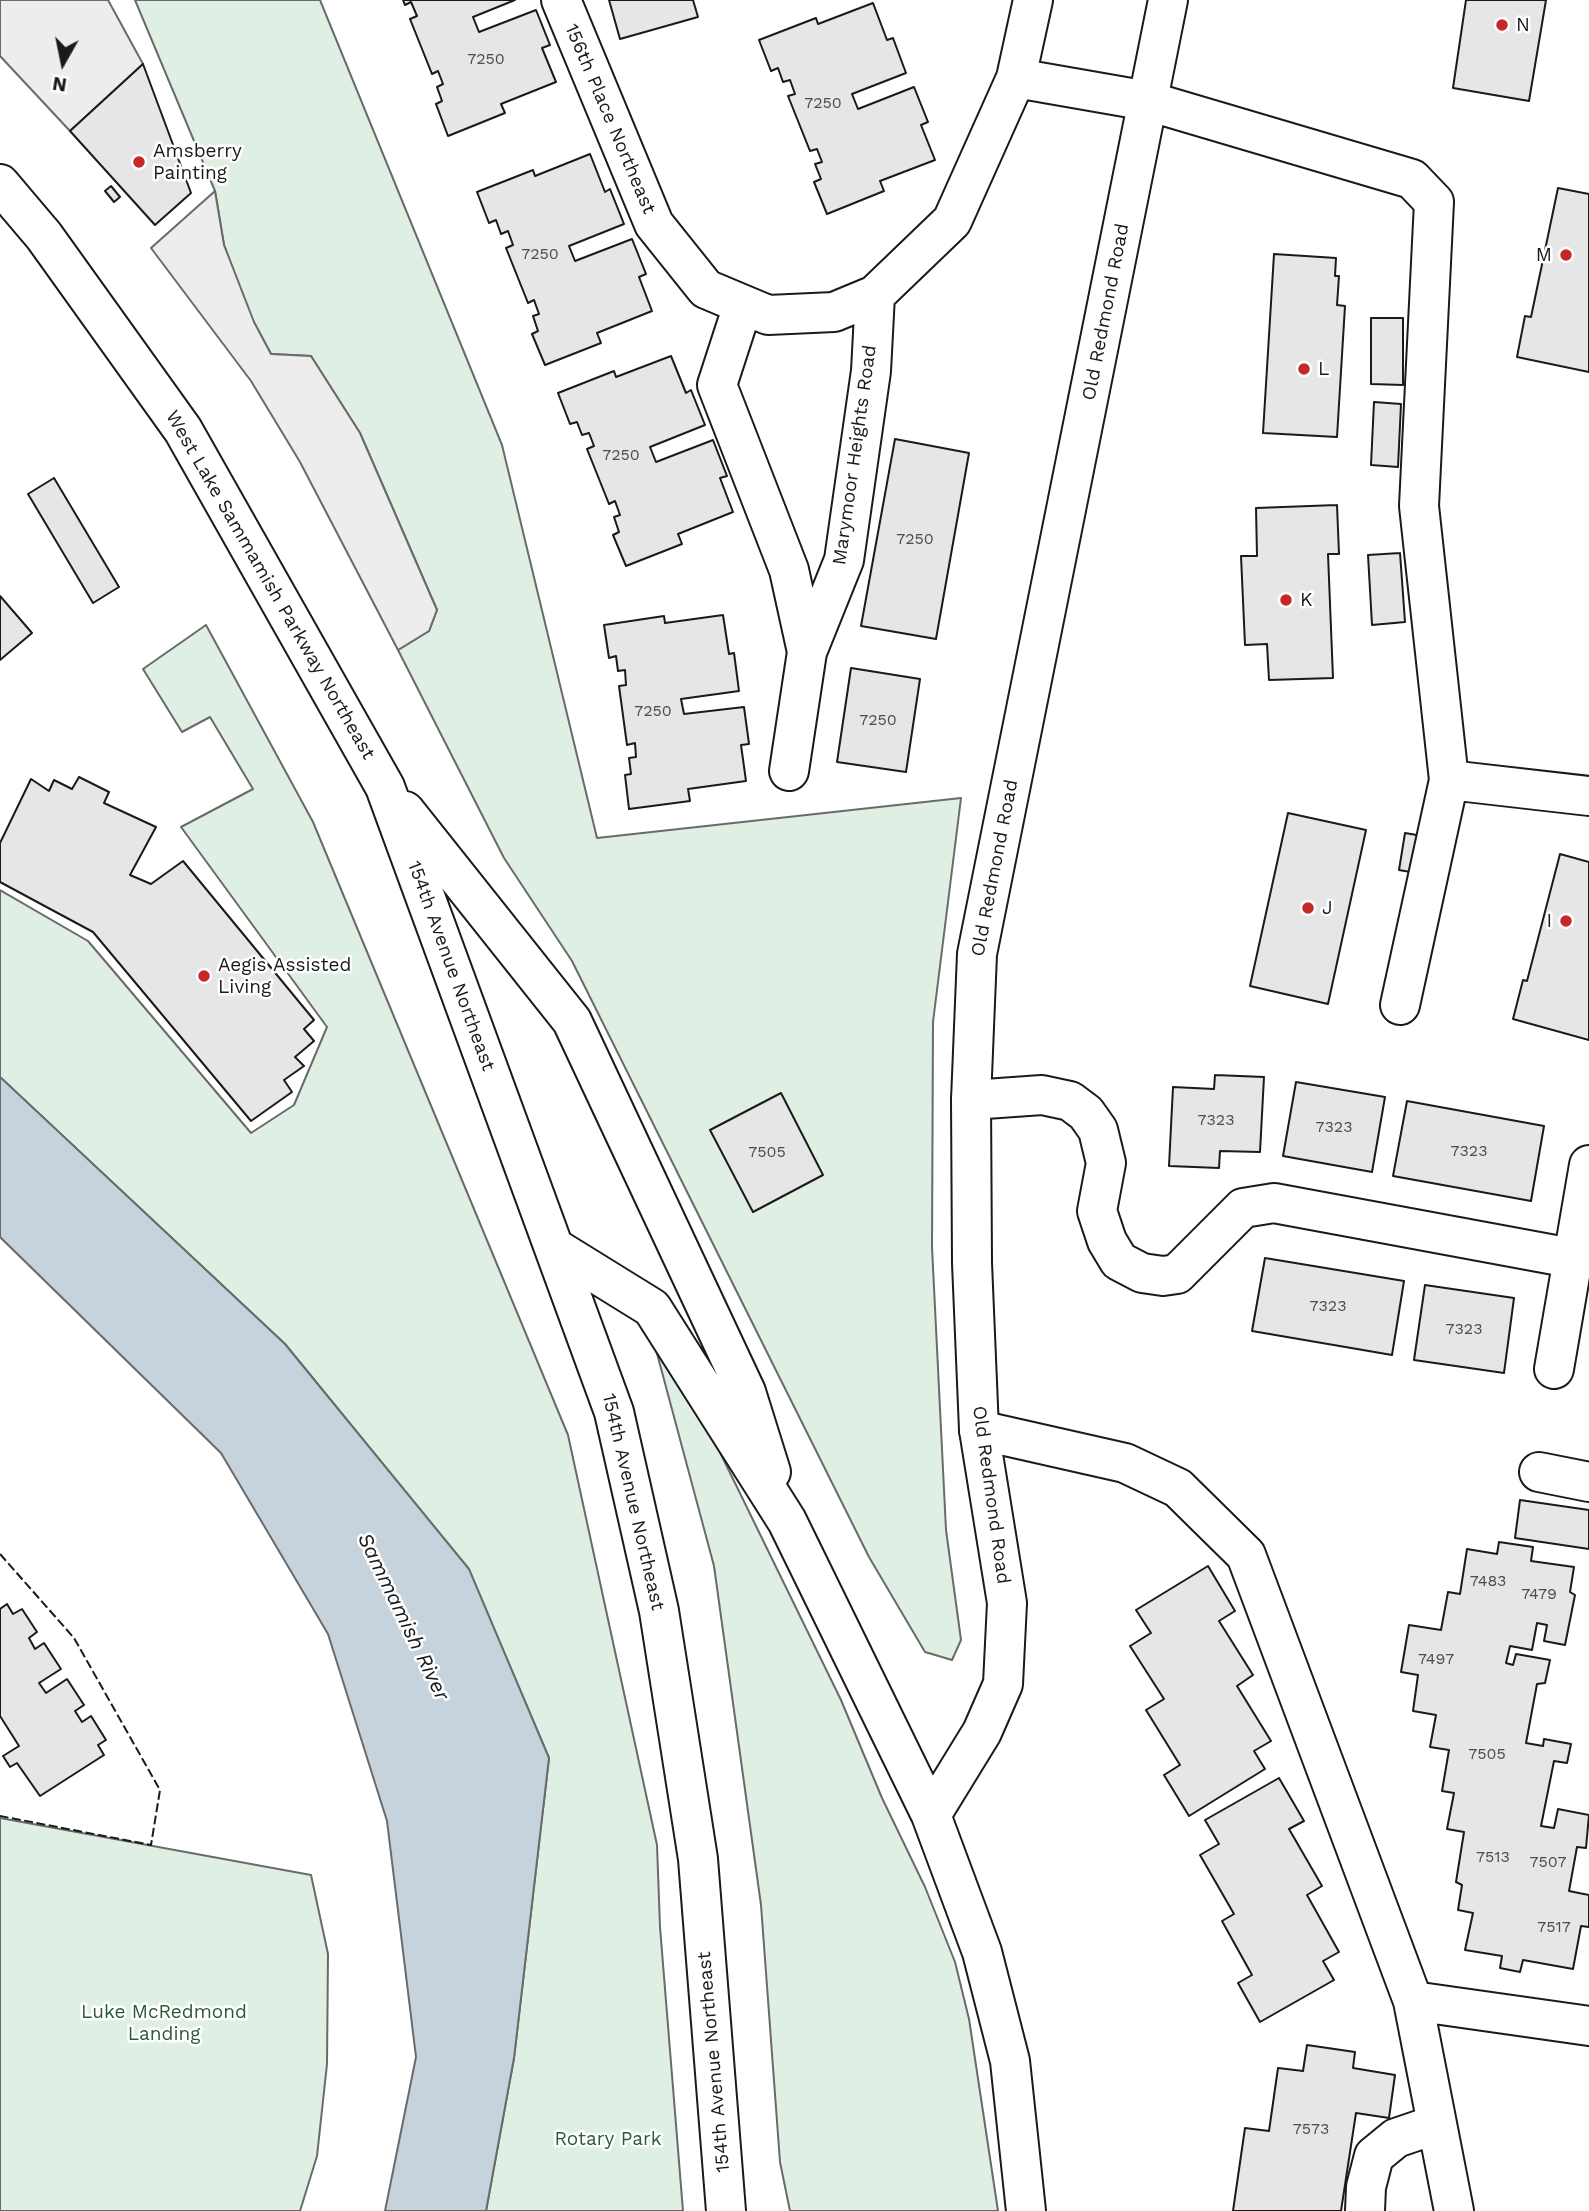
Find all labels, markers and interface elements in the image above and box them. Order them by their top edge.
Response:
place label: N [1516,14,1530,36]
marker: N [1494,17,1510,33]
street label: 156th Place Northeast [560,21,660,217]
north arrow [28,28,98,98]
house number: 7250 [467,49,505,69]
text: N [51,72,68,97]
house number: 7250 [804,93,842,113]
place label: Amsberry Painting [153,140,242,184]
marker: Amsberry Painting [131,154,147,170]
street label: Old Redmond Road [1078,222,1134,402]
house number: 7250 [521,244,559,264]
place label: M [1536,244,1552,266]
marker: M [1558,247,1574,263]
street label: Marymoor Heights Road [828,344,882,566]
place label: L [1318,358,1329,380]
marker: L [1296,361,1312,377]
street label: West Lake Sammamish Parkway Northeast [160,407,380,763]
house number: 7250 [602,445,640,465]
house number: 7250 [896,529,934,549]
place label: K [1300,589,1312,611]
marker: K [1278,592,1294,608]
house number: 7250 [634,701,672,721]
house number: 7250 [859,710,897,730]
street label: Old Redmond Road [967,778,1023,958]
street label: 154th Avenue Northeast [402,858,500,1074]
place label: J [1322,897,1333,919]
marker: J [1300,900,1316,916]
place label: I [1546,910,1552,932]
marker: I [1558,913,1574,929]
place label: Aegis Assisted Living [218,954,351,998]
marker: Aegis Assisted Living [196,968,212,984]
house number: 7323 [1198,1110,1234,1130]
house number: 7323 [1316,1117,1352,1137]
house number: 7323 [1451,1141,1487,1161]
house number: 7505 [748,1142,786,1162]
house number: 7323 [1310,1296,1346,1316]
house number: 7323 [1446,1319,1482,1339]
street label: 154th Avenue Northeast [597,1391,669,1613]
street label: Old Redmond Road [967,1404,1015,1586]
water label: Sammamish River [351,1529,455,1705]
house number: 7483 [1470,1571,1506,1591]
house number: 7479 [1521,1584,1557,1604]
house number: 7497 [1418,1649,1454,1669]
house number: 7505 [1468,1744,1506,1764]
house number: 7513 [1476,1847,1510,1867]
house number: 7507 [1530,1852,1566,1872]
house number: 7517 [1537,1917,1571,1937]
street label: 154th Avenue Northeast [693,1951,735,2173]
park label: Luke McRedmond Landing [81,2001,247,2045]
house number: 7573 [1293,2119,1329,2139]
park label: Rotary Park [554,2128,662,2150]

